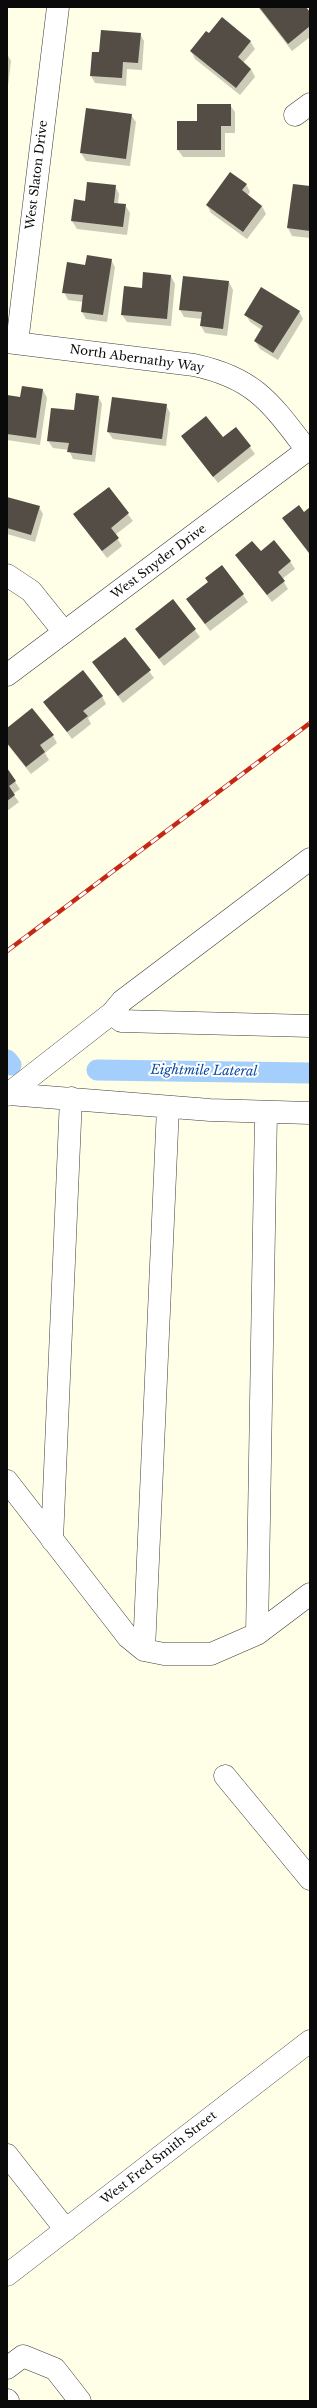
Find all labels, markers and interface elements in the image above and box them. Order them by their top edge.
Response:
street label: West Slaton Drive [23,119,51,231]
street label: North Abernathy Way [69,342,205,376]
street label: West Snyder Drive [109,522,209,602]
water label: Eightmile Lateral [150,1062,258,1080]
street label: West Fred Smith Street [98,2108,220,2208]

